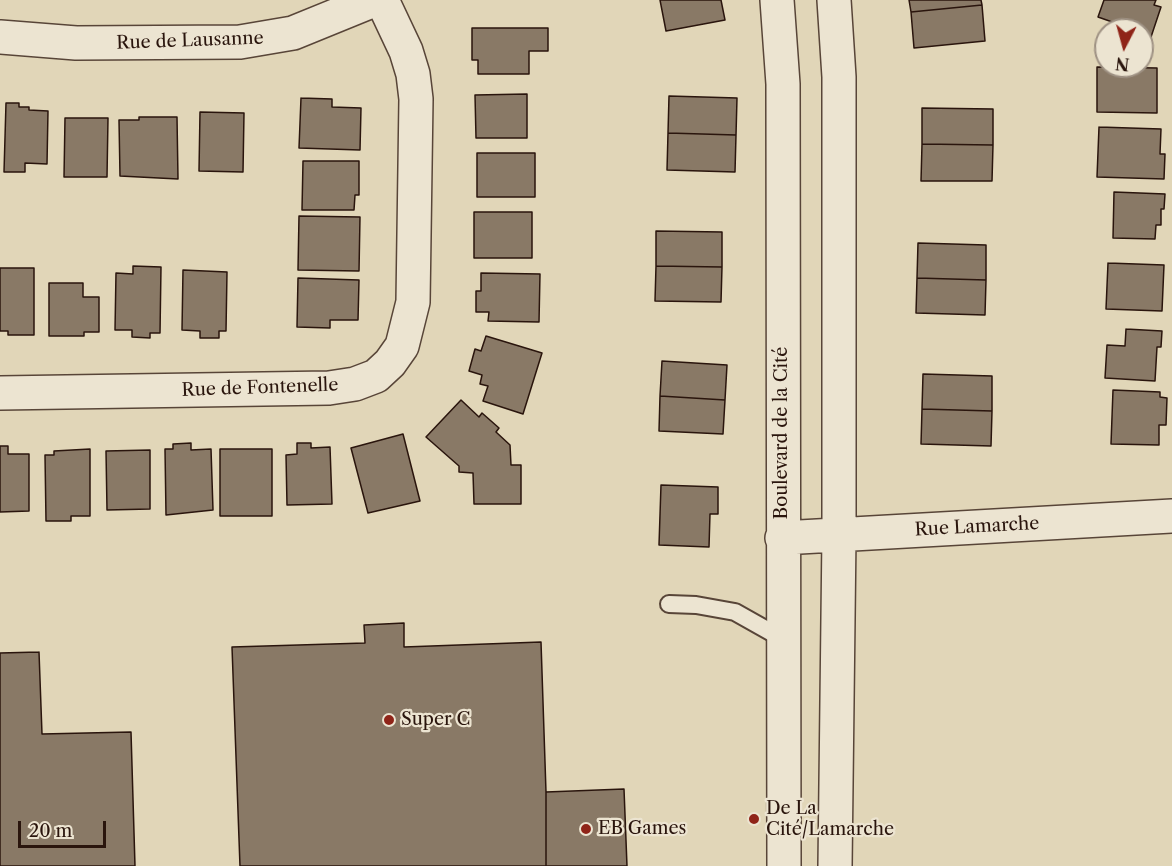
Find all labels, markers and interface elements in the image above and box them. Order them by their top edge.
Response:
north arrow [1094,18,1154,78]
street label: Rue de Lausanne [116,28,264,54]
text: N [1114,53,1130,75]
street label: Boulevard de la Cité [771,347,793,519]
street label: Rue de Fontenelle [181,374,339,402]
street label: Rue Lamarche [914,513,1040,541]
place label: Super C [401,709,470,731]
marker: Super C [382,713,396,727]
place label: De La Cité/Lamarche [766,798,894,840]
scale bar [21,809,110,847]
marker: De La Cité/Lamarche [747,812,761,826]
place label: EB Games [598,818,686,840]
text: 20 m [29,820,72,842]
marker: EB Games [579,822,593,836]

